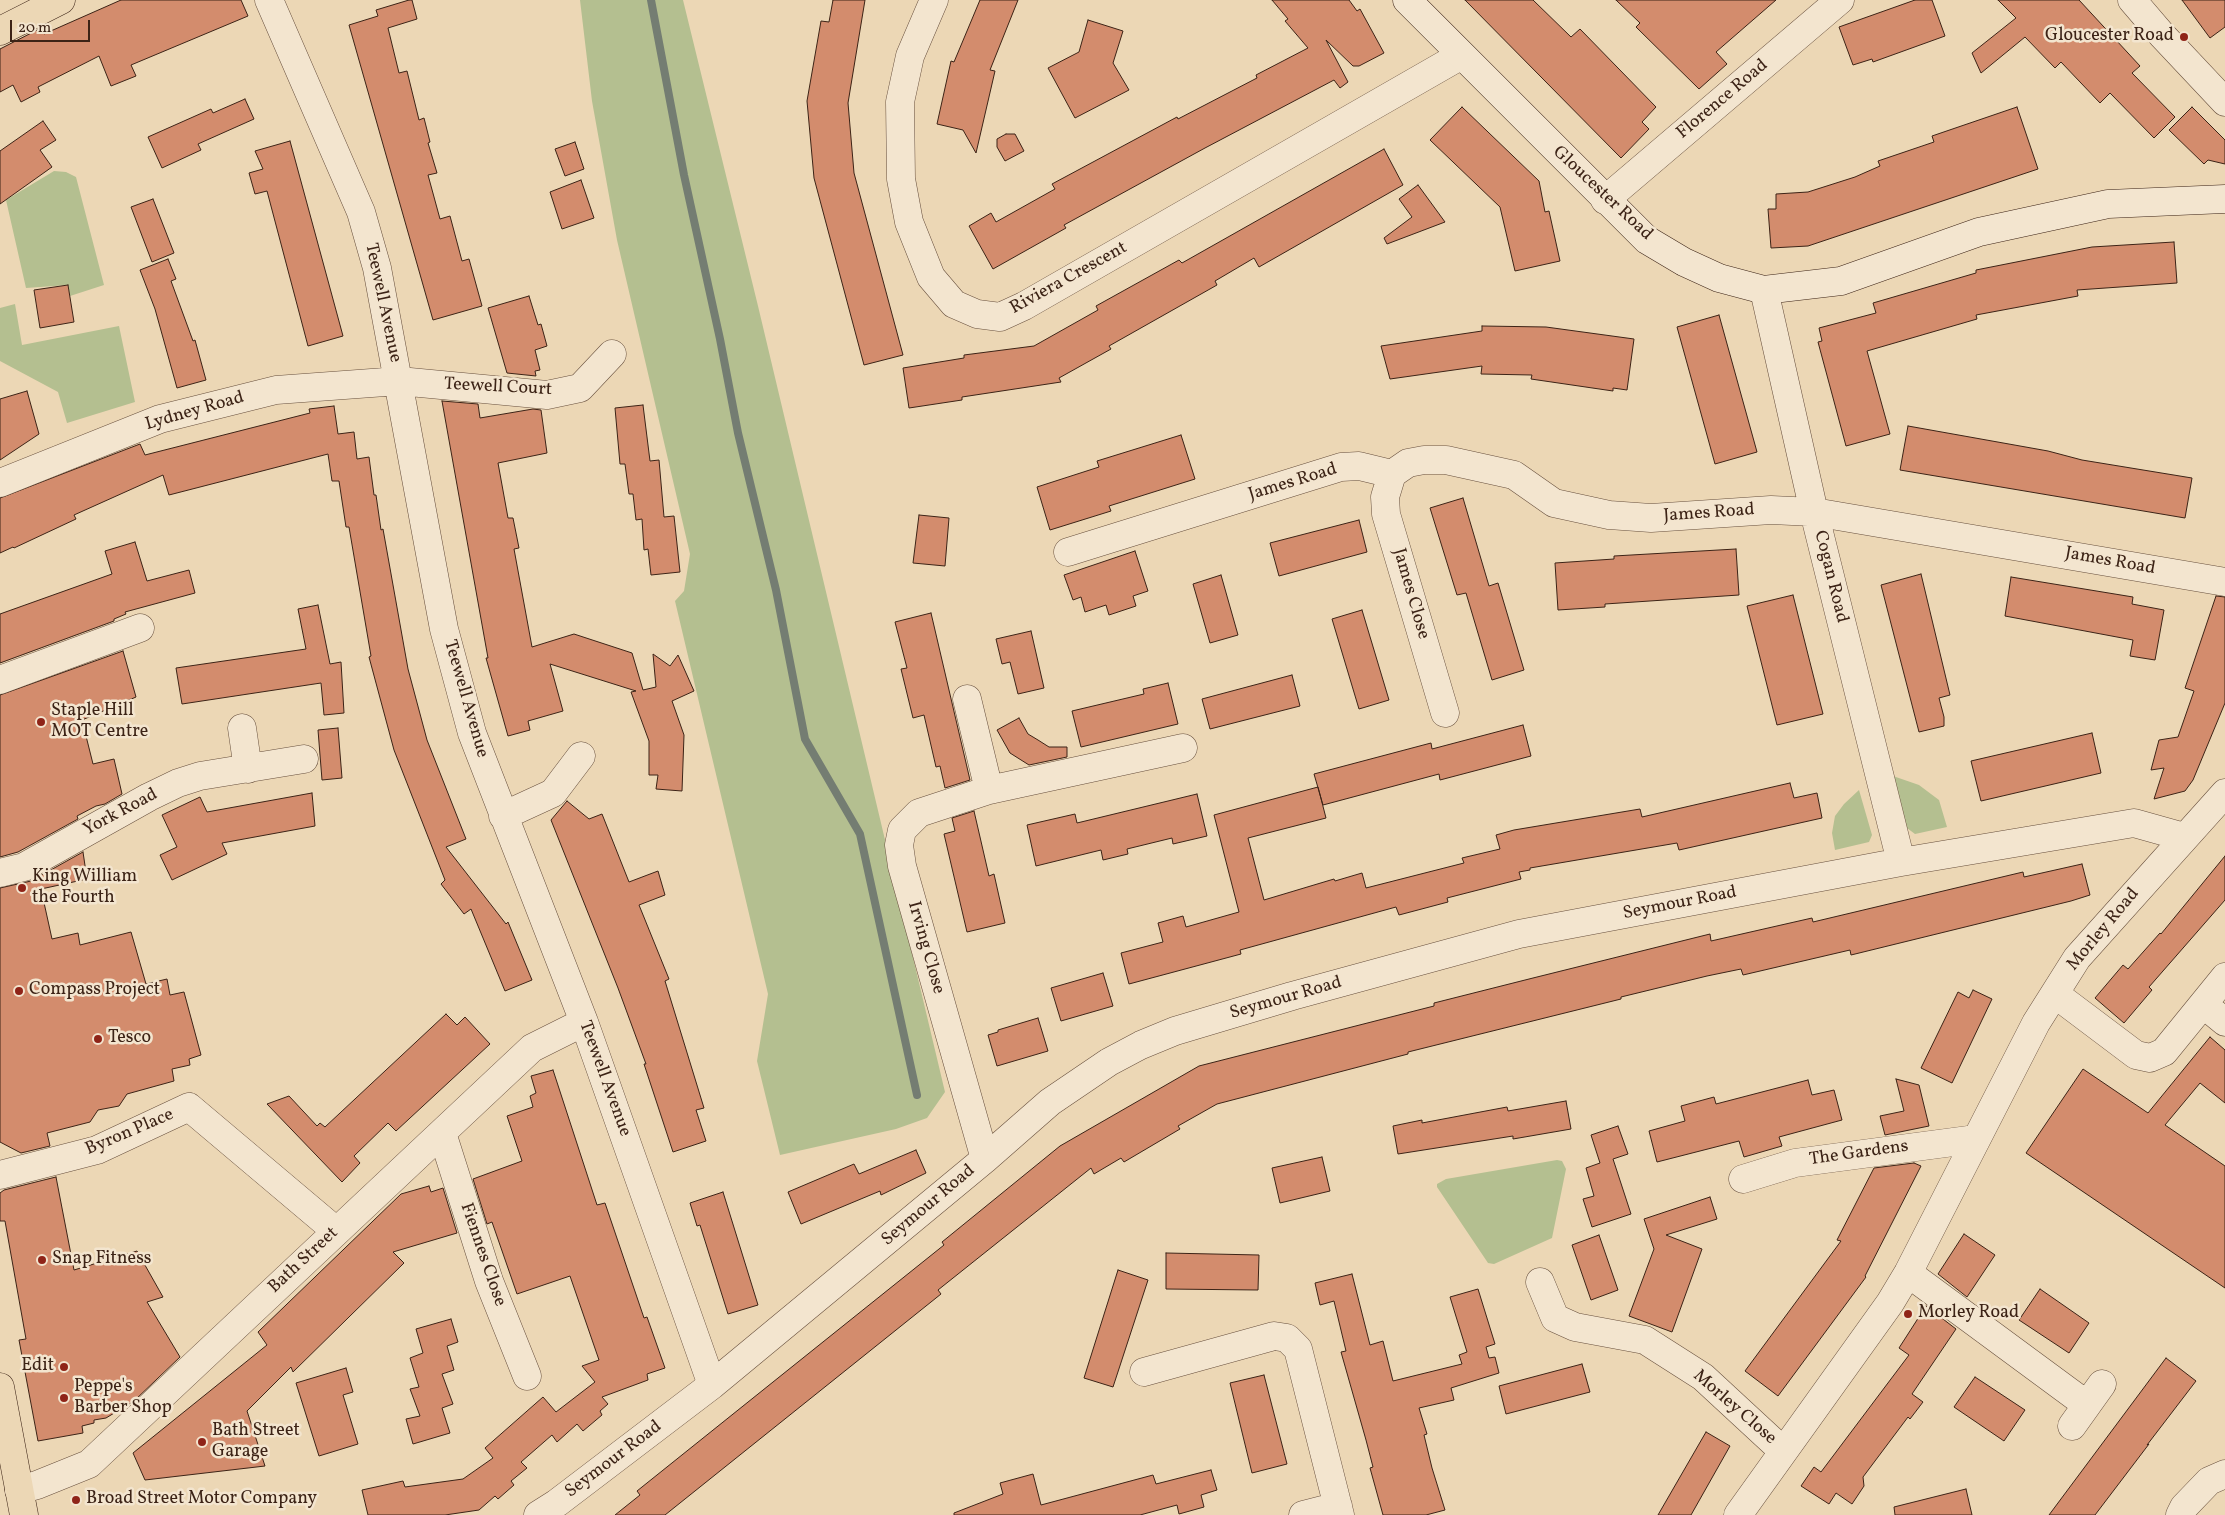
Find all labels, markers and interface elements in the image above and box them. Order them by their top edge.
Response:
scale bar [12,10,92,42]
text: 20 m [18,18,51,39]
place label: Gloucester Road [2045,26,2174,48]
marker: Gloucester Road [2178,31,2190,43]
street label: Florence Road [1673,56,1773,144]
street label: Gloucester Road [1547,142,1657,246]
street label: Riviera Crescent [1007,238,1131,320]
street label: Teewell Avenue [359,241,405,365]
street label: Teewell Court [443,374,553,402]
street label: Lydney Road [143,388,247,436]
street label: James Road [1246,459,1340,507]
street label: James Road [1663,500,1755,528]
street label: Cogan Road [1808,529,1852,625]
street label: James Road [2063,543,2157,581]
street label: James Close [1387,546,1433,642]
street label: Teewell Avenue [438,638,492,760]
place label: Staple Hill MOT Centre [51,701,148,744]
marker: Staple Hill MOT Centre [35,716,47,728]
street label: York Road [80,784,162,842]
place label: King William the Fourth [32,867,137,910]
marker: King William the Fourth [16,882,28,894]
street label: Seymour Road [1621,882,1739,926]
street label: Morley Road [2063,884,2145,976]
street label: Irving Close [901,899,949,997]
street label: Seymour Road [1228,973,1344,1025]
place label: Compass Project [29,980,160,1002]
marker: Compass Project [13,985,25,997]
street label: Teewell Avenue [573,1018,635,1140]
place label: Tesco [108,1028,151,1050]
marker: Tesco [92,1033,104,1045]
street label: Byron Place [83,1105,177,1161]
street label: The Gardens [1808,1136,1910,1172]
street label: Seymour Road [878,1161,980,1251]
street label: Fiennes Close [454,1201,510,1309]
street label: Bath Street [265,1223,343,1299]
place label: Snap Fitness [52,1249,152,1271]
marker: Snap Fitness [36,1254,48,1266]
place label: Morley Road [1918,1303,2019,1325]
marker: Morley Road [1902,1308,1914,1320]
place label: Edit [21,1356,54,1378]
marker: Edit [58,1361,70,1373]
street label: Morley Close [1688,1366,1780,1450]
place label: Peppe's Barber Shop [74,1377,172,1420]
marker: Peppe's Barber Shop [58,1392,70,1404]
street label: Seymour Road [561,1417,667,1503]
place label: Bath Street Garage [212,1421,300,1464]
marker: Bath Street Garage [196,1436,208,1448]
place label: Broad Street Motor Company [86,1489,317,1511]
marker: Broad Street Motor Company [70,1494,82,1506]

